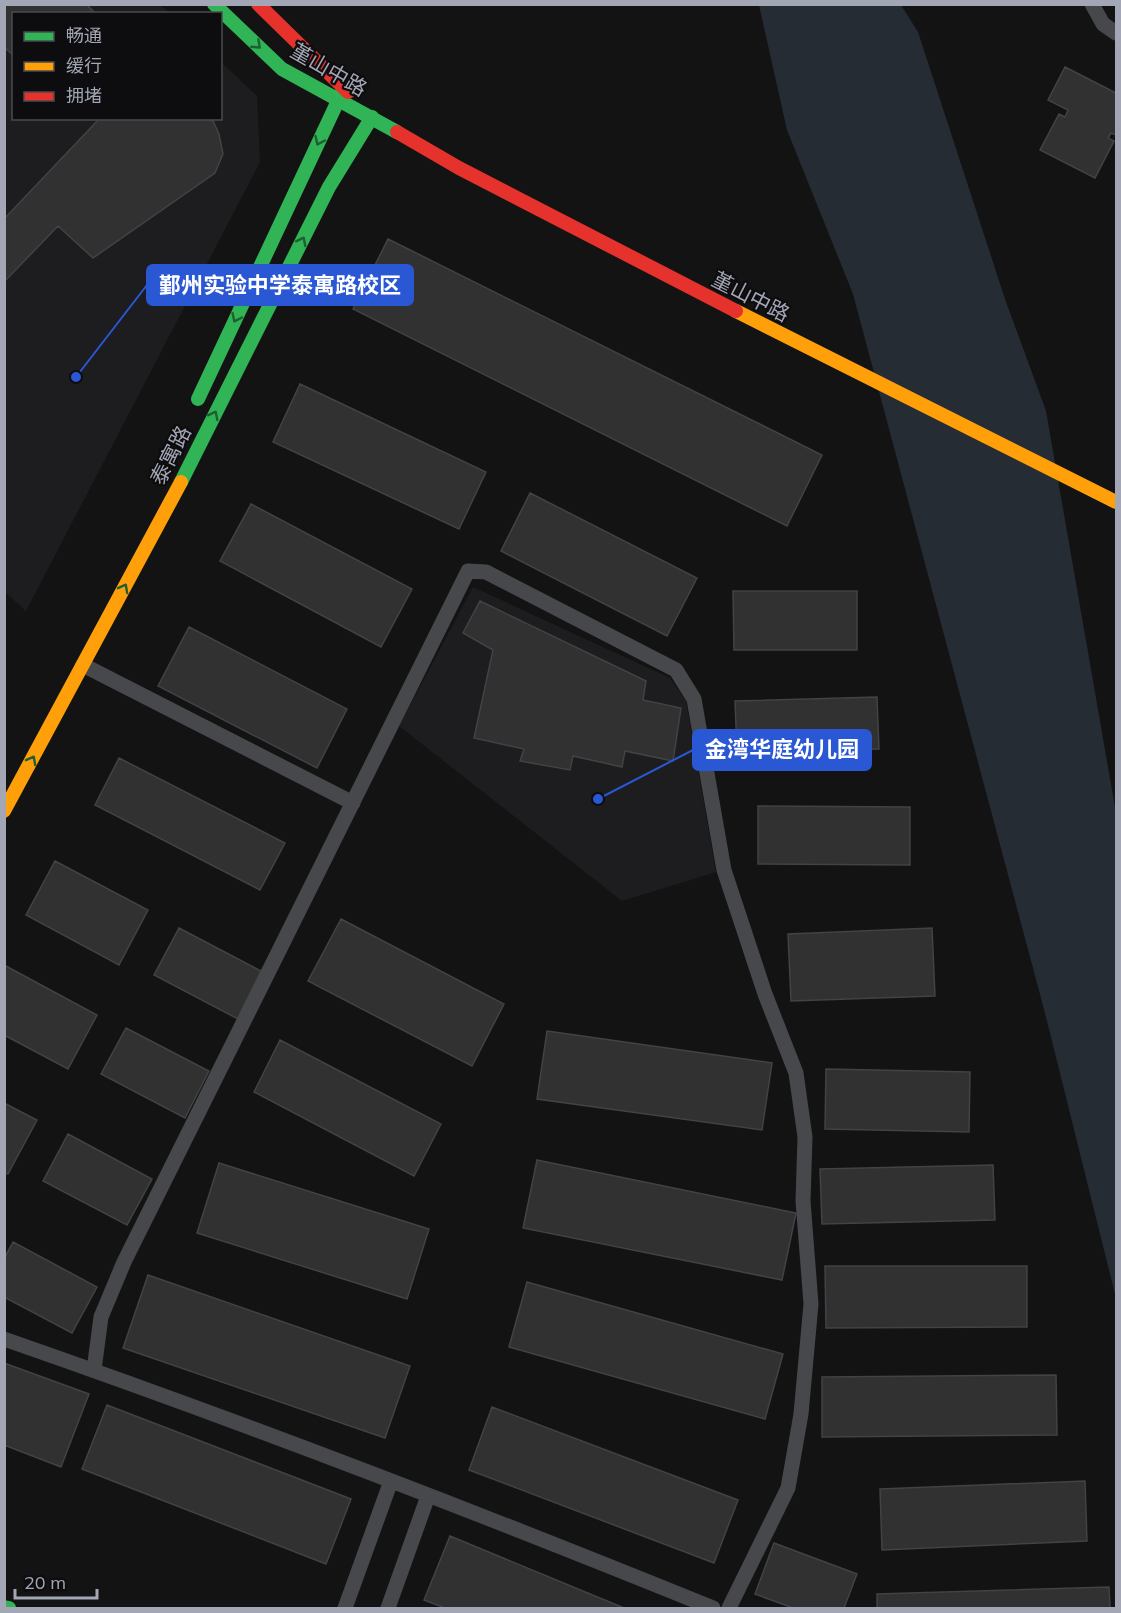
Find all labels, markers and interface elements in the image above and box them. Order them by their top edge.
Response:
legend [12,12,222,120]
text: 畅通 [66,24,102,47]
street label: 堇山中路 [286,37,372,101]
one-way arrow [250,38,260,49]
text: 缓行 [66,54,102,77]
text: 拥堵 [66,84,102,107]
one-way arrow [314,135,326,146]
one-way arrow [295,237,306,247]
callout: 鄞州实验中学泰寓路校区 [147,265,413,305]
street label: 堇山中路 [708,265,794,327]
text: 鄞州实验中学泰寓路校区 [159,271,401,299]
one-way arrow [231,311,243,322]
one-way arrow [207,410,219,421]
street label: 泰寓路 [144,421,196,489]
one-way arrow [117,584,128,594]
callout: 金湾华庭幼儿园 [693,730,871,770]
text: 金湾华庭幼儿园 [705,735,859,763]
one-way arrow [25,756,36,766]
scale bar [15,1562,98,1600]
text: 20 m [24,1571,66,1594]

